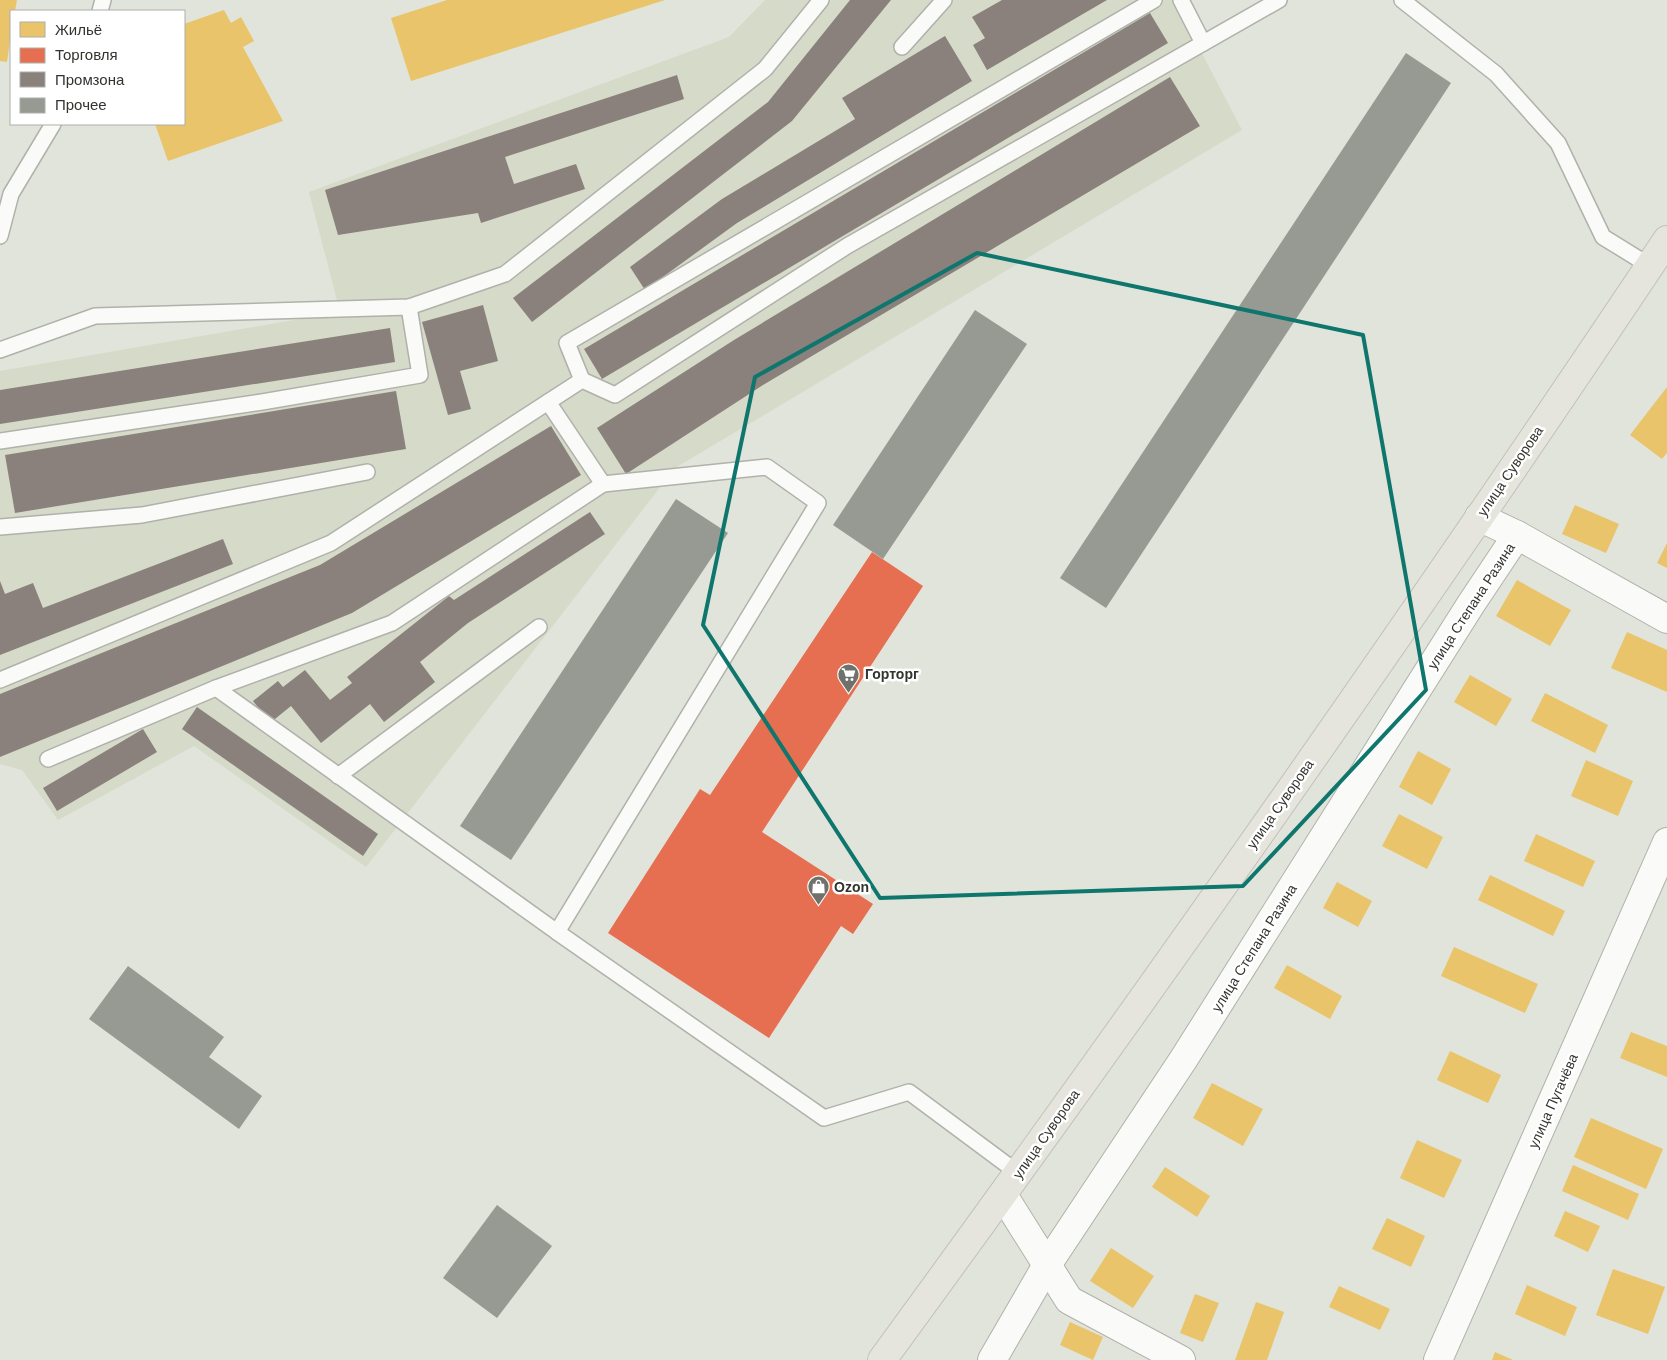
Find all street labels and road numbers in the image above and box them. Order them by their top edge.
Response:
street label: улица Суворова [1474,423,1546,519]
street label: улица Степана Разина [1424,540,1518,672]
street label: улица Суворова [1243,756,1317,852]
street label: улица Степана Разина [1208,881,1300,1015]
street label: улица Пугачёва [1525,1051,1581,1151]
street label: улица Суворова [1009,1086,1083,1182]

